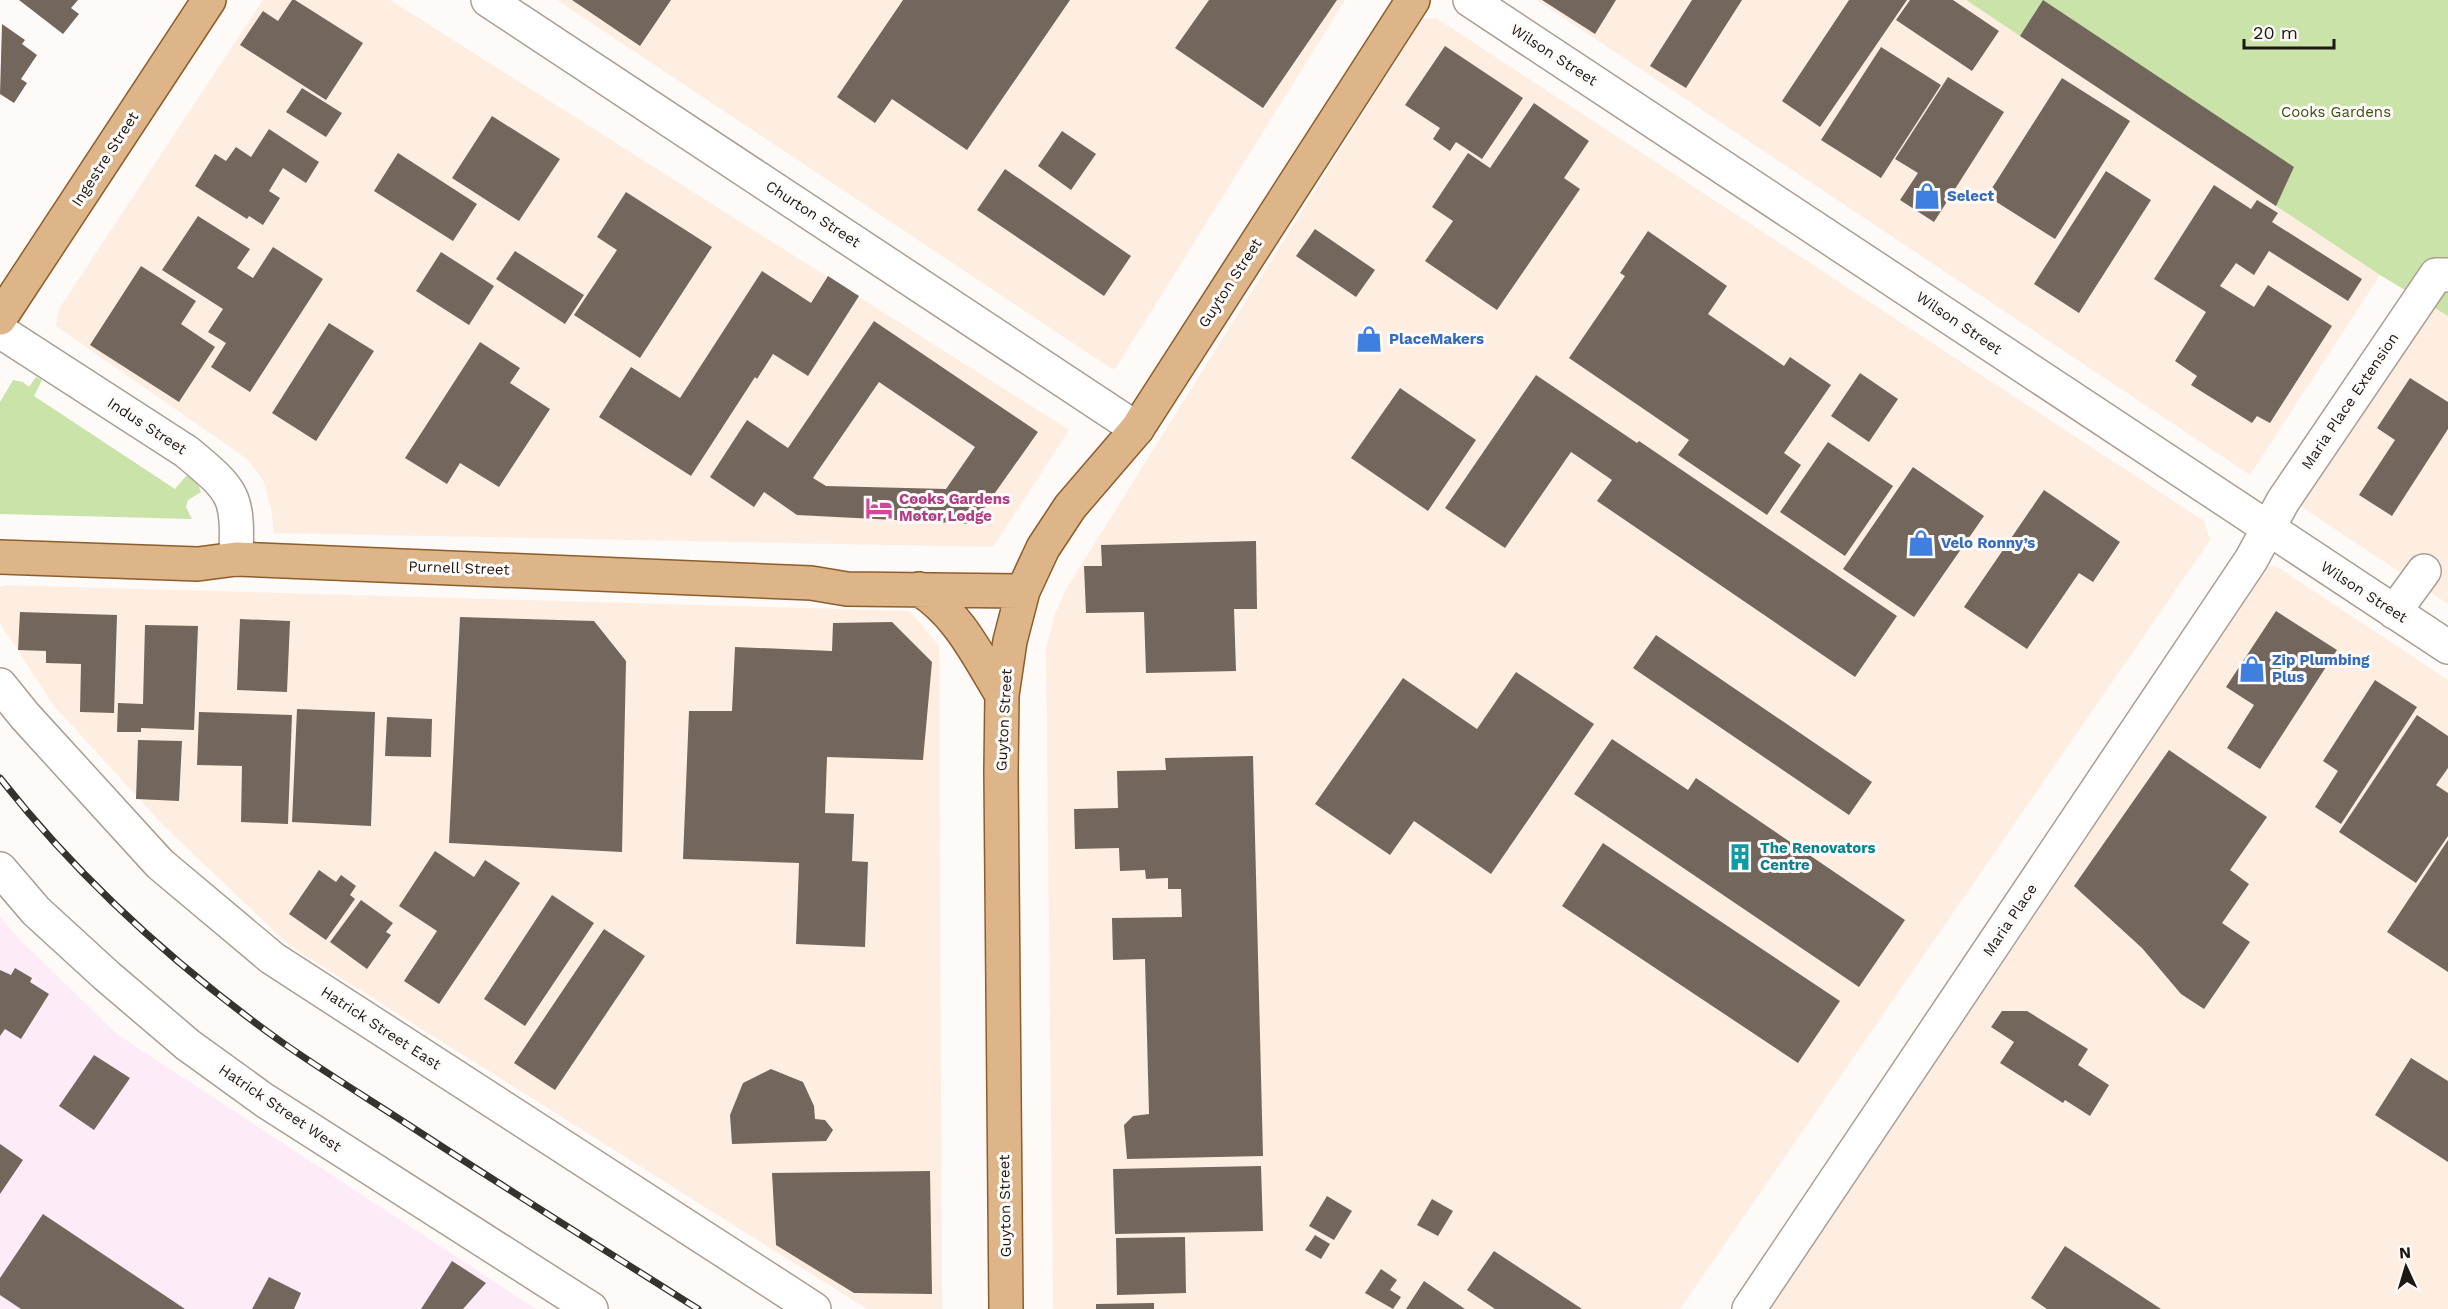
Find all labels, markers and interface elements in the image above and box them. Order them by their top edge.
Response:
scale bar [2244,12,2334,50]
street label: Wilson Street [1507,20,1601,90]
text: 20 m [2253,22,2298,43]
park label: Cooks Gardens [2281,103,2391,121]
street label: Ingestre Street [68,108,143,210]
street label: Churton Street [762,177,864,252]
shop icon: Select [1912,181,1942,211]
place label: Select [1947,187,1994,205]
street label: Guyton Street [1194,234,1266,331]
street label: Wilson Street [1913,288,2006,359]
shop icon: PlaceMakers [1354,324,1384,354]
street label: Maria Place Extension [2298,329,2402,473]
place label: PlaceMakers [1389,330,1484,348]
street label: Indus Street [104,394,190,459]
place label: Cooks Gardens Motor Lodge [899,490,1010,525]
hotel icon: Cooks Gardens Motor Lodge [864,493,894,523]
shop icon: Velo Ronny’s [1906,528,1936,558]
place label: Velo Ronny’s [1941,534,2035,552]
street label: Purnell Street [408,557,511,579]
street label: Wilson Street [2317,557,2411,627]
place label: Zip Plumbing Plus [2272,651,2370,686]
shop icon: Zip Plumbing Plus [2237,654,2267,684]
street label: Guyton Street [992,668,1016,772]
place label: The Renovators Centre [1760,839,1876,874]
building icon: The Renovators Centre [1725,842,1755,872]
street label: Maria Place [1979,880,2041,960]
street label: Hatrick Street East [318,982,445,1074]
street label: Hatrick Street West [215,1060,345,1156]
street label: Guyton Street [995,1154,1015,1258]
north arrow [2376,1237,2436,1297]
text: N [2398,1243,2412,1262]

